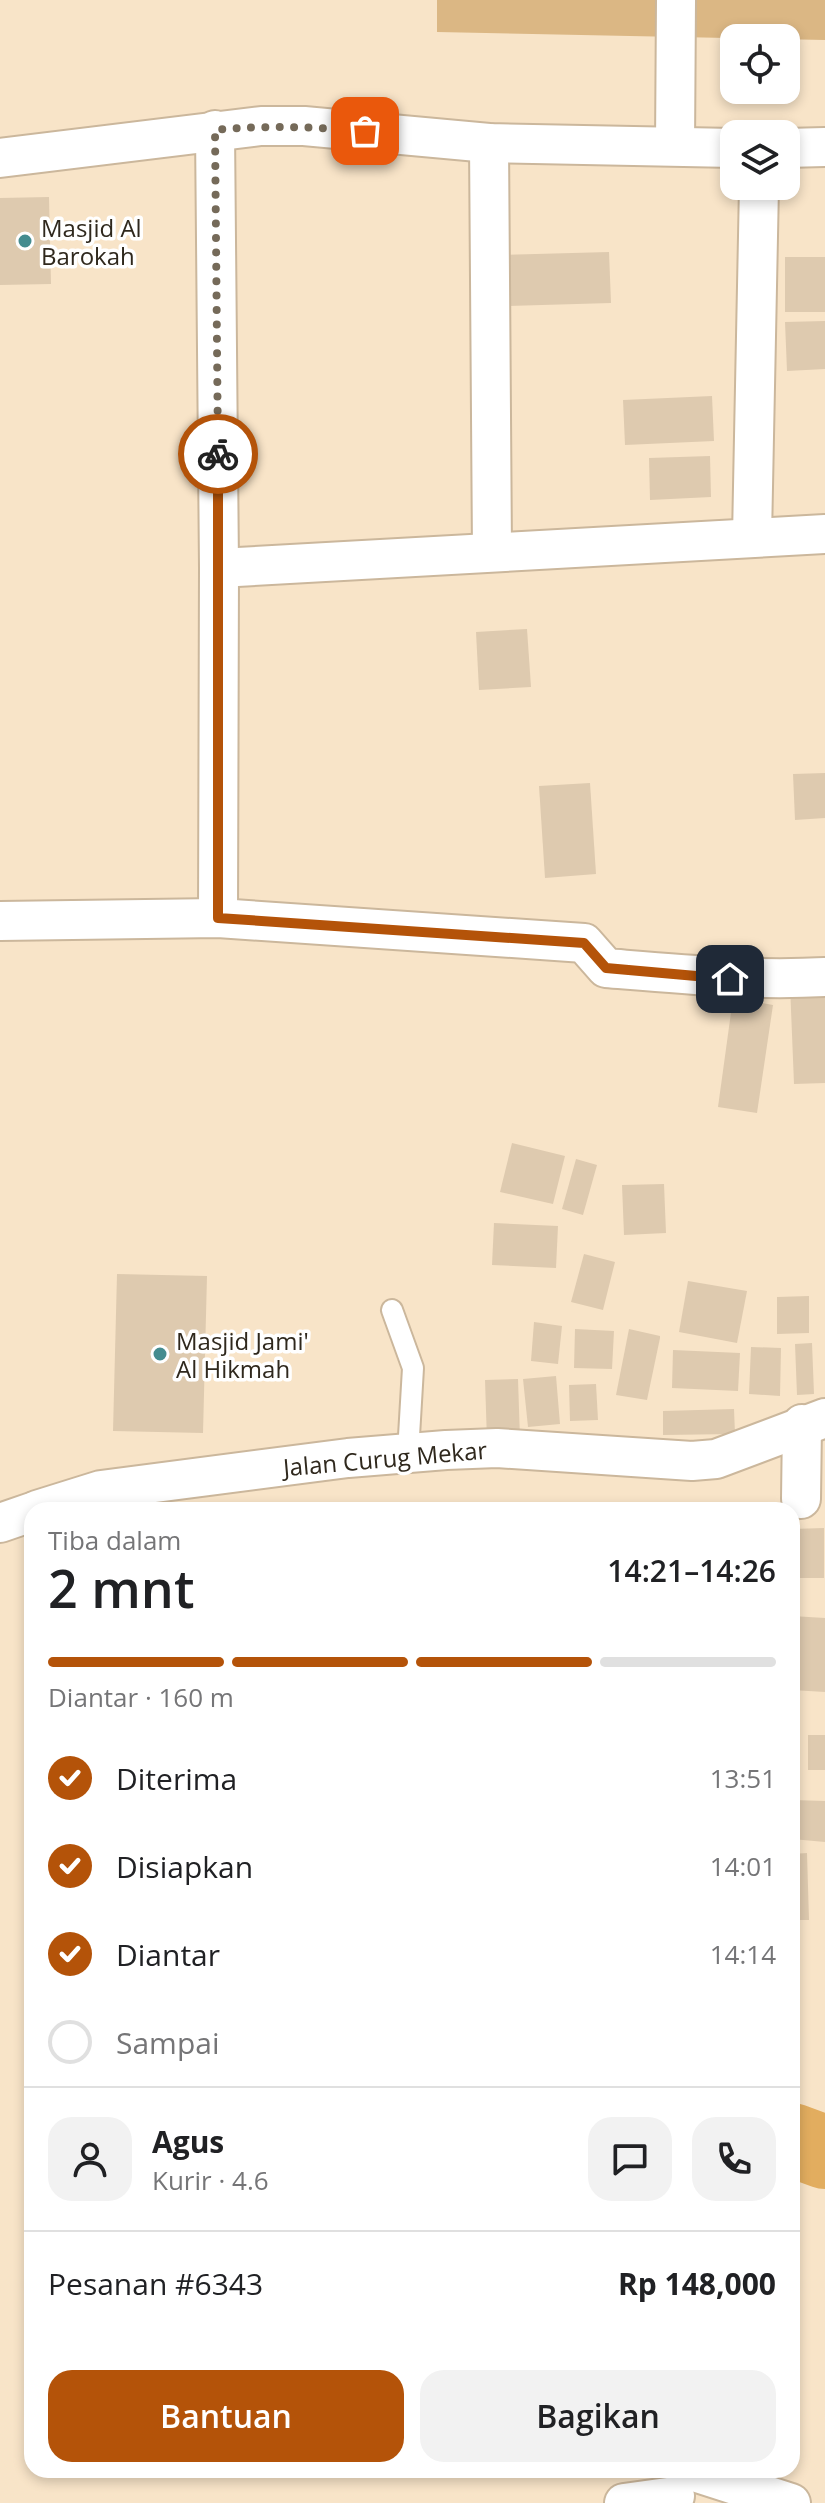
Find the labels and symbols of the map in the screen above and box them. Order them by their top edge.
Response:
pin [331,97,399,165]
place label: Masjid Al Barokah [41,211,142,272]
marker: Masjid Al Barokah [16,232,34,250]
courier [178,414,258,494]
pin [696,945,764,1013]
place label: Masjid Jami' Al Hikmah [176,1324,309,1385]
marker: Masjid Jami' Al Hikmah [151,1345,169,1363]
street label: Jalan Curug Mekar [280,1433,489,1484]

